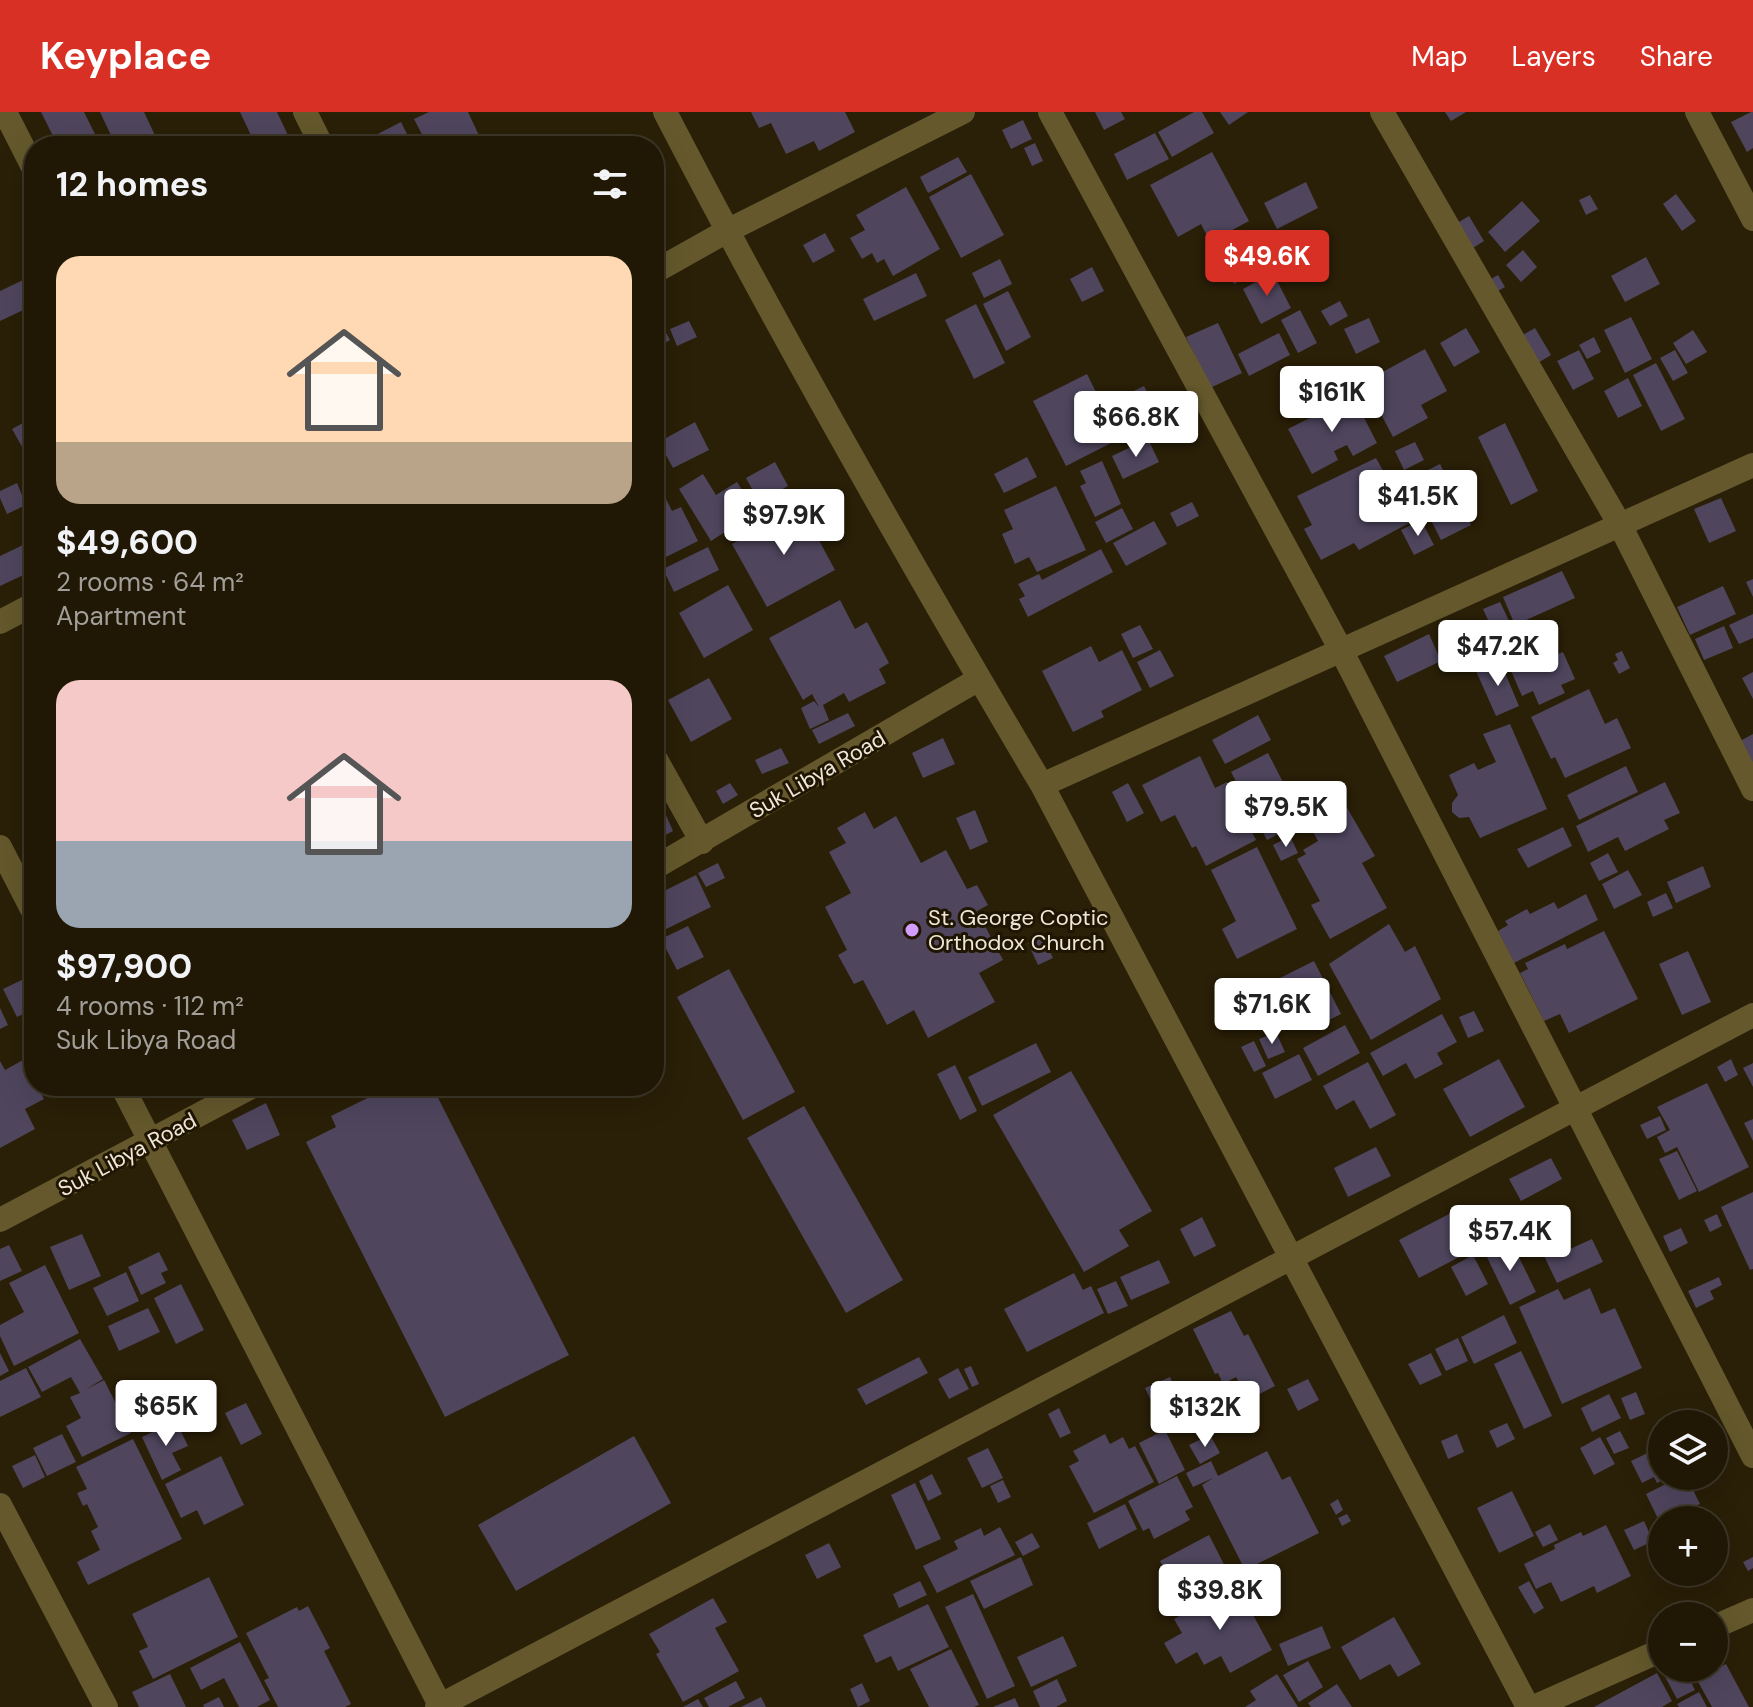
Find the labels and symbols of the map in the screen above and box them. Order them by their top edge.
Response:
pin: $49.6K [1202,230,1332,298]
pin: $161K [1276,366,1388,434]
pin: $66.8K [1071,391,1201,459]
pin: $41.5K [1353,470,1483,538]
pin: $97.9K [719,489,849,557]
pin: $47.2K [1433,620,1563,688]
street label: Suk Libya Road [744,724,891,825]
pin: $79.5K [1221,781,1351,849]
place label: St. George Coptic Orthodox Church [928,903,1109,957]
marker: St. George Coptic Orthodox Church [903,921,921,939]
pin: $71.6K [1207,978,1337,1046]
street label: Suk Libya Road [53,1106,201,1203]
pin: $57.4K [1445,1205,1575,1273]
pin: $65K [119,1380,213,1448]
pin: $132K [1149,1381,1261,1449]
pin: $39.8K [1155,1564,1285,1632]

